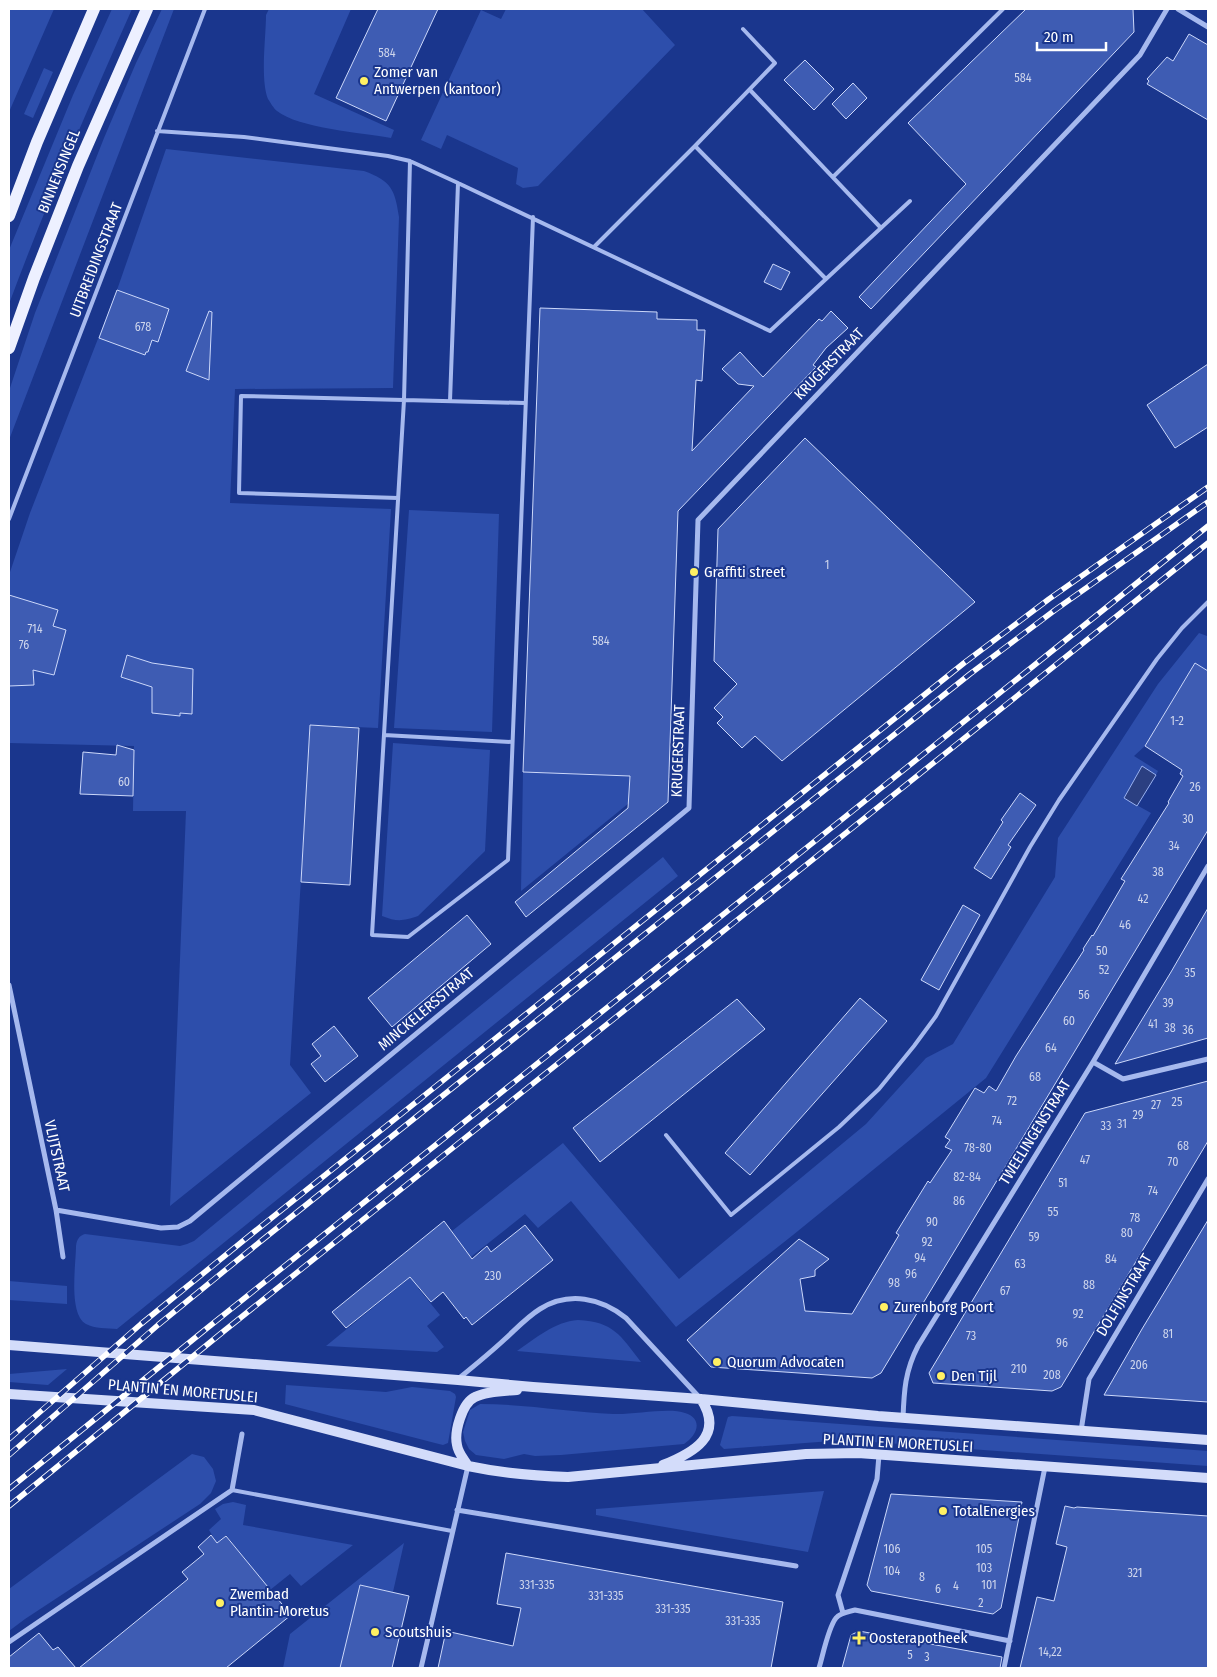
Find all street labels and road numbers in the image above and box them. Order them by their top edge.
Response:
street label: BINNENSINGEL [34,126,84,216]
street label: UITBREIDINGSTRAAT [66,200,126,320]
street label: KRUGERSTRAAT [790,324,868,404]
street label: KRUGERSTRAAT [667,704,689,798]
street label: MINCKELERSSTRAAT [374,964,478,1054]
street label: TWEELINGENSTRAAT [995,1076,1075,1188]
street label: VLIJTSTRAAT [41,1118,73,1194]
street label: DOLFIJNSTRAAT [1092,1251,1156,1339]
street label: PLANTIN EN MORETUSLEI [107,1375,259,1407]
street label: PLANTIN EN MORETUSLEI [822,1430,974,1456]

